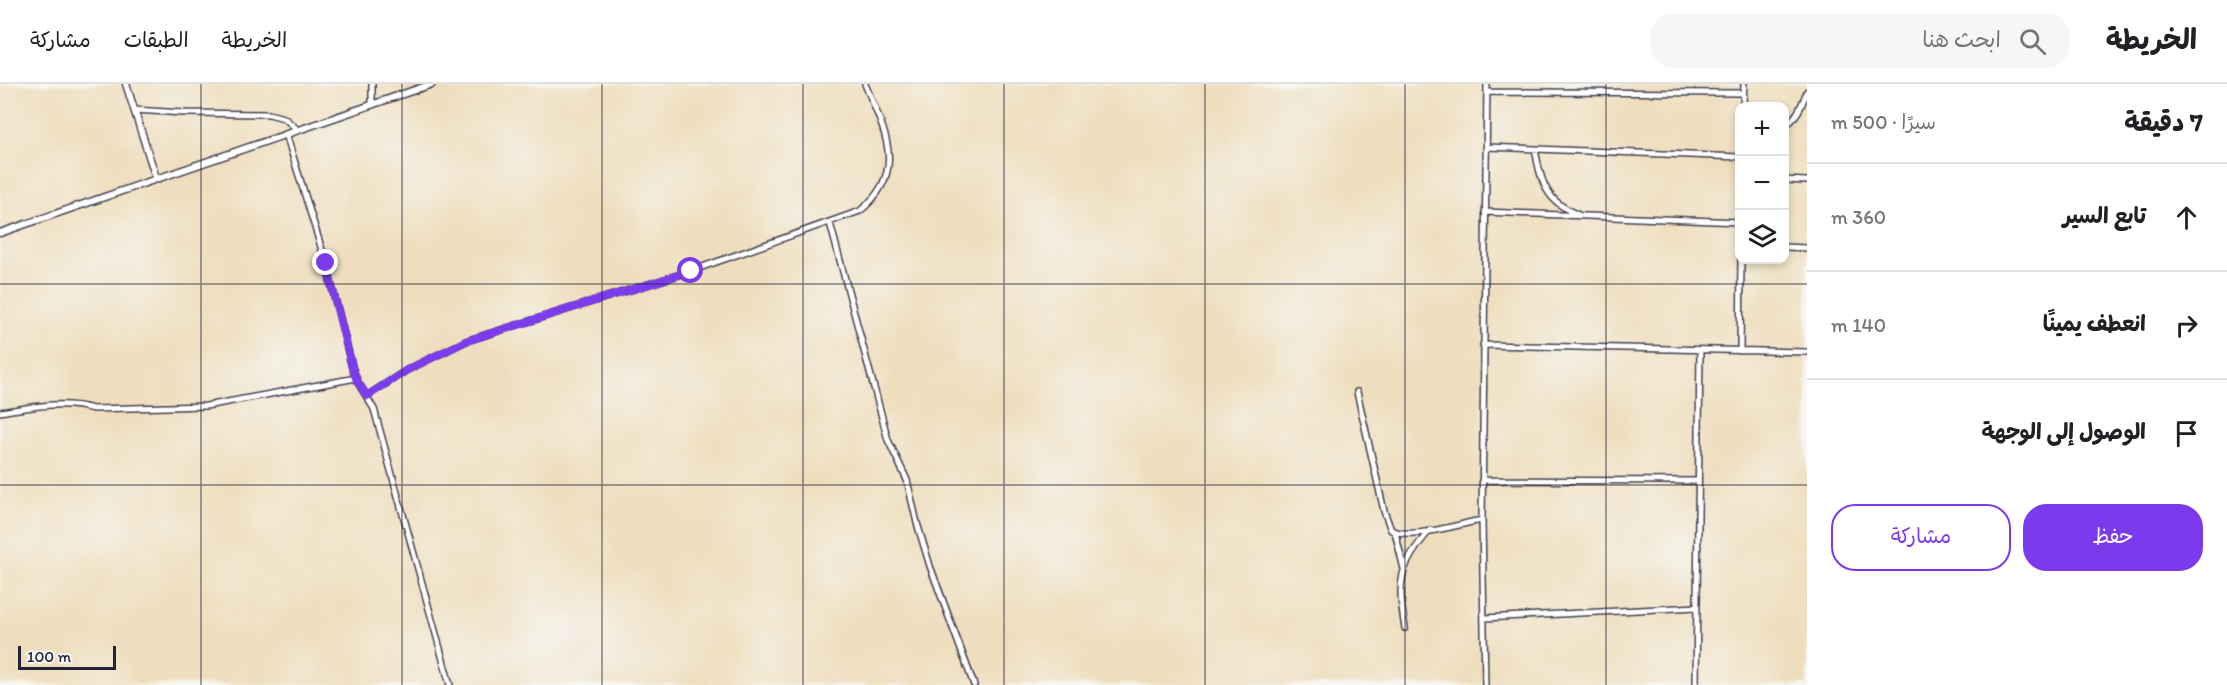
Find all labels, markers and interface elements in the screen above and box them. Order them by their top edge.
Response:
search box [1650,14,2070,68]
text: الخريطة [2106,22,2197,56]
icon: search [2016,25,2049,58]
text: ابحث هنا [1922,26,2001,53]
text: مشاركة [30,27,91,52]
text: الطبقات [124,27,189,52]
text: الخريطة [222,27,287,52]
map controls [1735,102,1789,264]
button: + [1735,102,1789,156]
text: 7 دقيقة [2124,106,2203,138]
text: سيرًا · 500 m [1831,110,1936,134]
button: − [1735,156,1789,210]
icon: ahead [2170,201,2203,234]
text: تابع السير [2063,202,2146,229]
text: 360 m [1831,205,1886,229]
button: layers [1735,210,1789,264]
route end [312,249,338,275]
route start [677,257,703,283]
icon: right [2170,309,2203,342]
text: انعطف يمينًا [2043,310,2146,337]
text: 140 m [1831,313,1886,337]
icon: arrive [2170,417,2203,450]
text: الوصول إلى الوجهة [1981,418,2146,445]
button: مشاركة [1831,504,2011,571]
button: حفظ [2023,504,2203,571]
scale bar [18,643,116,670]
text: 100 m [27,647,71,666]

